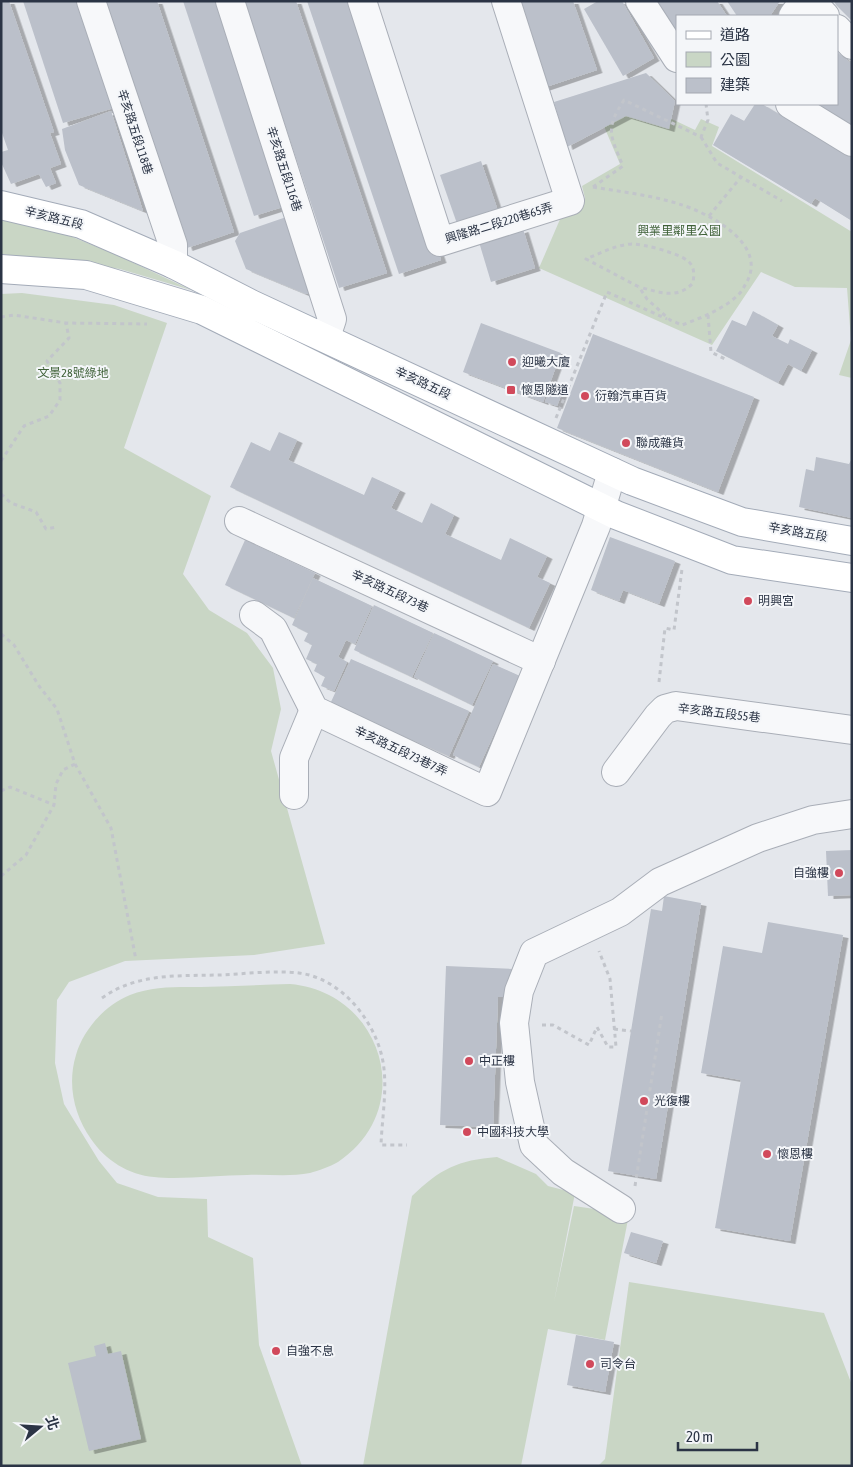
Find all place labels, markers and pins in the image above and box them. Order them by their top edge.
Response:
place label: 迎曦大廈 [522,355,570,369]
marker: 迎曦大廈 [506,356,518,368]
place label: 懷恩隧道 [521,383,569,397]
marker: 懷恩隧道 [505,384,517,396]
place label: 衍翰汽車百貨 [595,389,667,403]
marker: 衍翰汽車百貨 [579,390,591,402]
place label: 聯成雜貨 [636,436,684,450]
marker: 聯成雜貨 [620,437,632,449]
place label: 明興宮 [758,594,794,608]
marker: 明興宮 [742,595,754,607]
place label: 自強樓 [793,866,829,880]
marker: 自強樓 [833,867,845,879]
place label: 中正樓 [479,1054,515,1068]
marker: 中正樓 [463,1055,475,1067]
place label: 光復樓 [654,1094,690,1108]
marker: 光復樓 [638,1095,650,1107]
place label: 中國科技大學 [477,1125,549,1139]
marker: 中國科技大學 [461,1126,473,1138]
place label: 懷恩樓 [777,1147,813,1161]
marker: 懷恩樓 [761,1148,773,1160]
place label: 自強不息 [286,1344,334,1358]
marker: 自強不息 [270,1345,282,1357]
place label: 司令台 [600,1357,636,1371]
marker: 司令台 [584,1358,596,1370]

